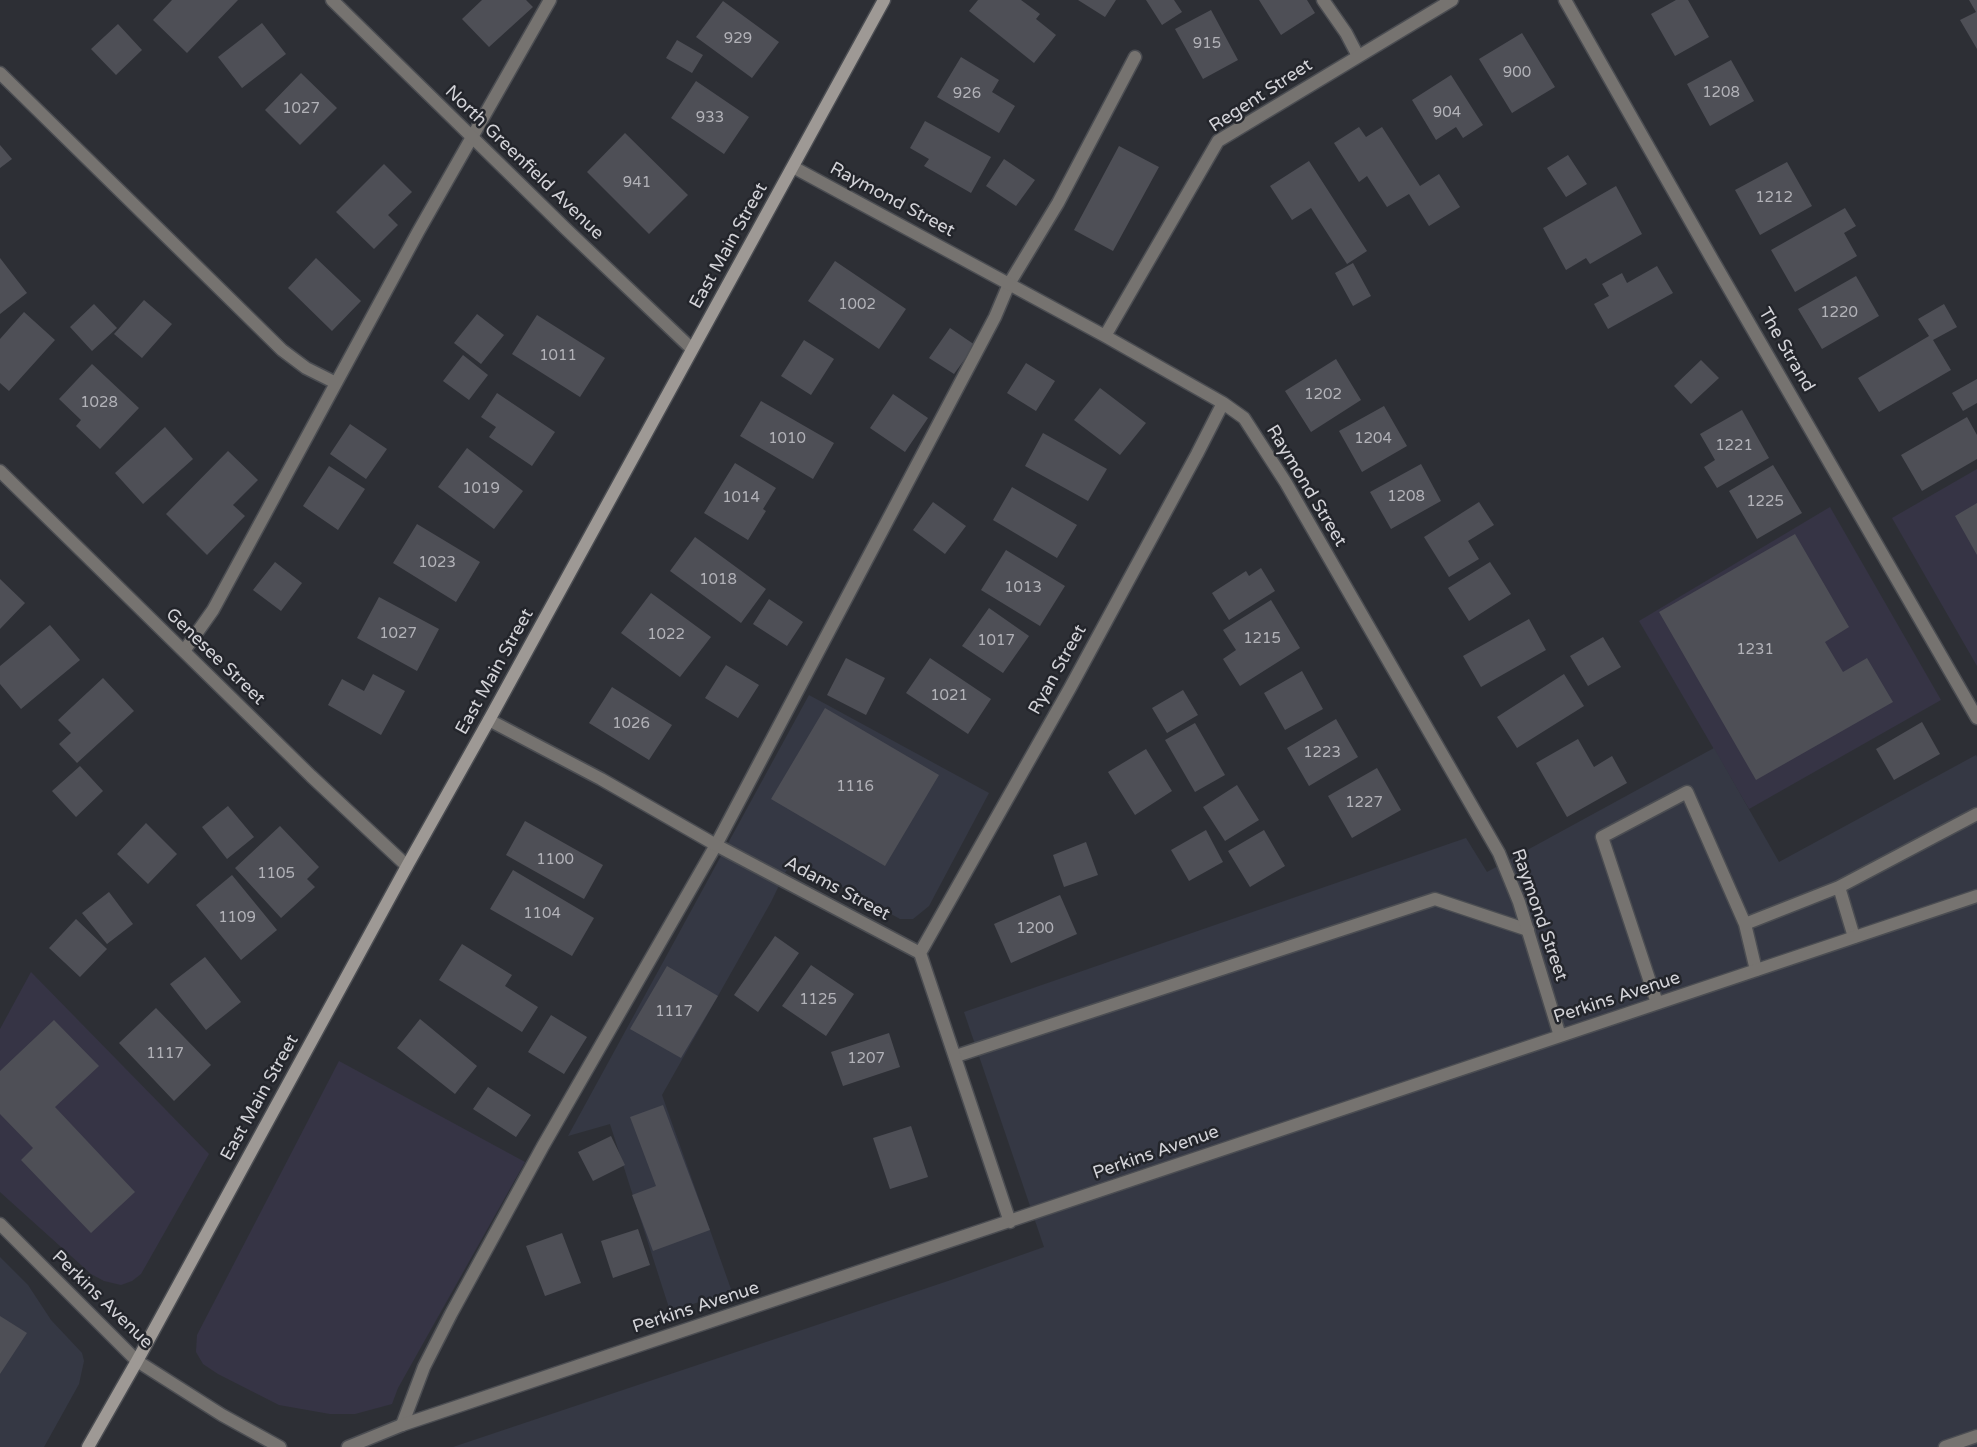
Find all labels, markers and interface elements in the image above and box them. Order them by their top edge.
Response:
house number: 929 [724,30,752,48]
house number: 915 [1193,35,1221,53]
street label: Regent Street [1206,55,1316,137]
house number: 900 [1503,64,1531,82]
street label: North Greenfield Avenue [440,81,608,245]
house number: 1208 [1702,84,1740,102]
house number: 926 [953,85,981,103]
house number: 1027 [282,100,320,118]
house number: 904 [1433,104,1461,122]
house number: 933 [696,109,724,127]
street label: Raymond Street [826,158,958,242]
house number: 941 [623,174,651,192]
street label: East Main Street [685,179,773,313]
house number: 1212 [1755,189,1793,207]
house number: 1002 [838,296,876,314]
street label: The Strand [1753,304,1819,396]
house number: 1220 [1820,304,1858,322]
house number: 1011 [539,347,577,365]
house number: 1202 [1304,386,1342,404]
house number: 1028 [80,394,118,412]
street label: Raymond Street [1261,421,1351,551]
house number: 1010 [768,430,806,448]
house number: 1204 [1354,430,1392,448]
house number: 1221 [1715,437,1753,455]
house number: 1019 [462,480,500,498]
house number: 1208 [1387,488,1425,506]
house number: 1014 [722,489,760,507]
house number: 1225 [1746,493,1784,511]
house number: 1023 [418,554,456,572]
house number: 1018 [699,571,737,589]
house number: 1013 [1004,579,1042,597]
street label: Genesee Street [161,604,269,710]
street label: East Main Street [451,605,539,739]
street label: Ryan Street [1024,621,1092,719]
house number: 1027 [379,625,417,643]
house number: 1022 [647,626,685,644]
house number: 1215 [1243,630,1281,648]
house number: 1017 [977,632,1015,650]
house number: 1231 [1736,641,1774,659]
house number: 1021 [930,687,968,705]
house number: 1026 [612,715,650,733]
house number: 1223 [1303,744,1341,762]
house number: 1116 [836,778,874,796]
house number: 1227 [1345,794,1383,812]
street label: Raymond Street [1506,846,1572,984]
house number: 1100 [536,851,574,869]
street label: Adams Street [781,852,893,926]
house number: 1105 [257,865,295,883]
house number: 1104 [523,905,561,923]
house number: 1109 [218,909,256,927]
house number: 1200 [1016,920,1054,938]
street label: Perkins Avenue [1551,967,1683,1029]
house number: 1125 [799,991,837,1009]
house number: 1117 [655,1003,693,1021]
street label: East Main Street [216,1031,304,1165]
house number: 1117 [146,1045,184,1063]
house number: 1207 [847,1050,885,1068]
street label: Perkins Avenue [1090,1121,1222,1185]
street label: Perkins Avenue [47,1246,157,1354]
street label: Perkins Avenue [630,1277,762,1339]

